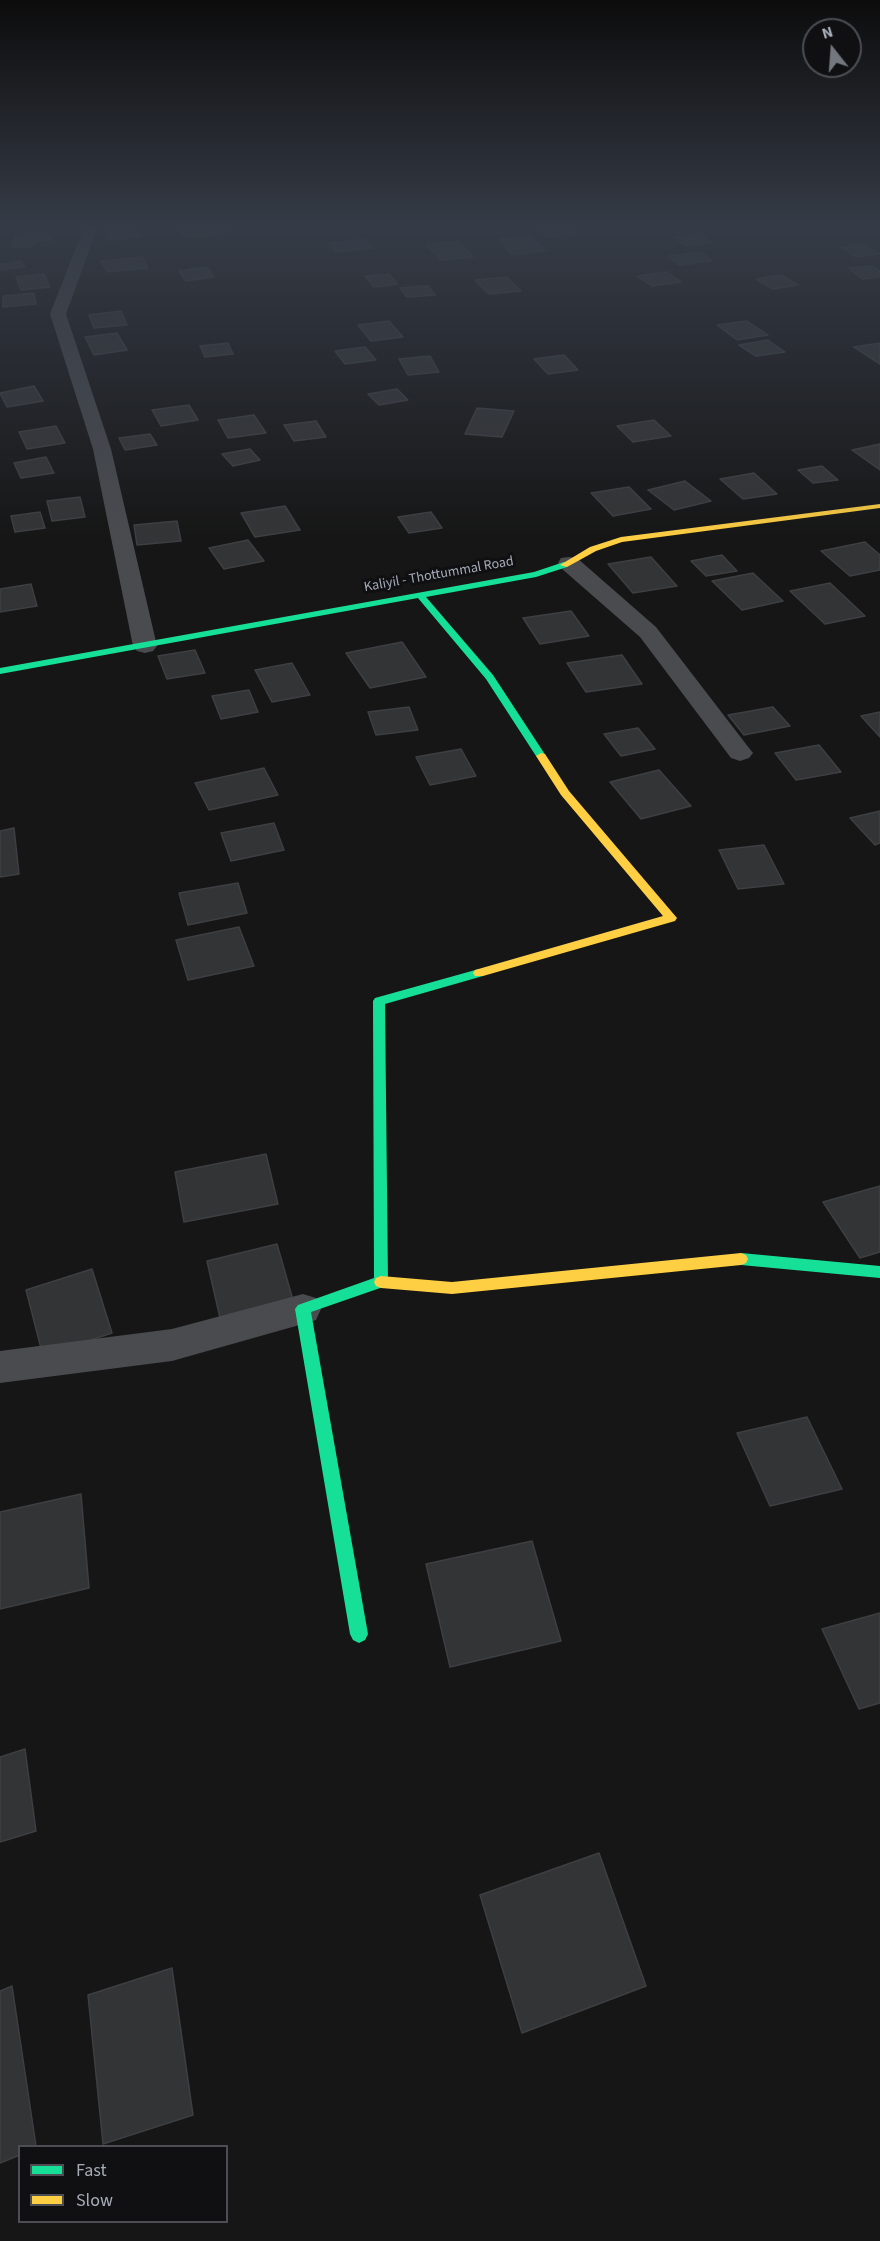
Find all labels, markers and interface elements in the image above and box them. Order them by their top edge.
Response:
north arrow [802,18,862,78]
text: N [819,21,836,45]
street label: Kaliyil - Thottummal Road [363,554,515,596]
legend [18,2145,228,2223]
text: Fast [76,2158,107,2183]
text: Slow [76,2188,113,2213]

